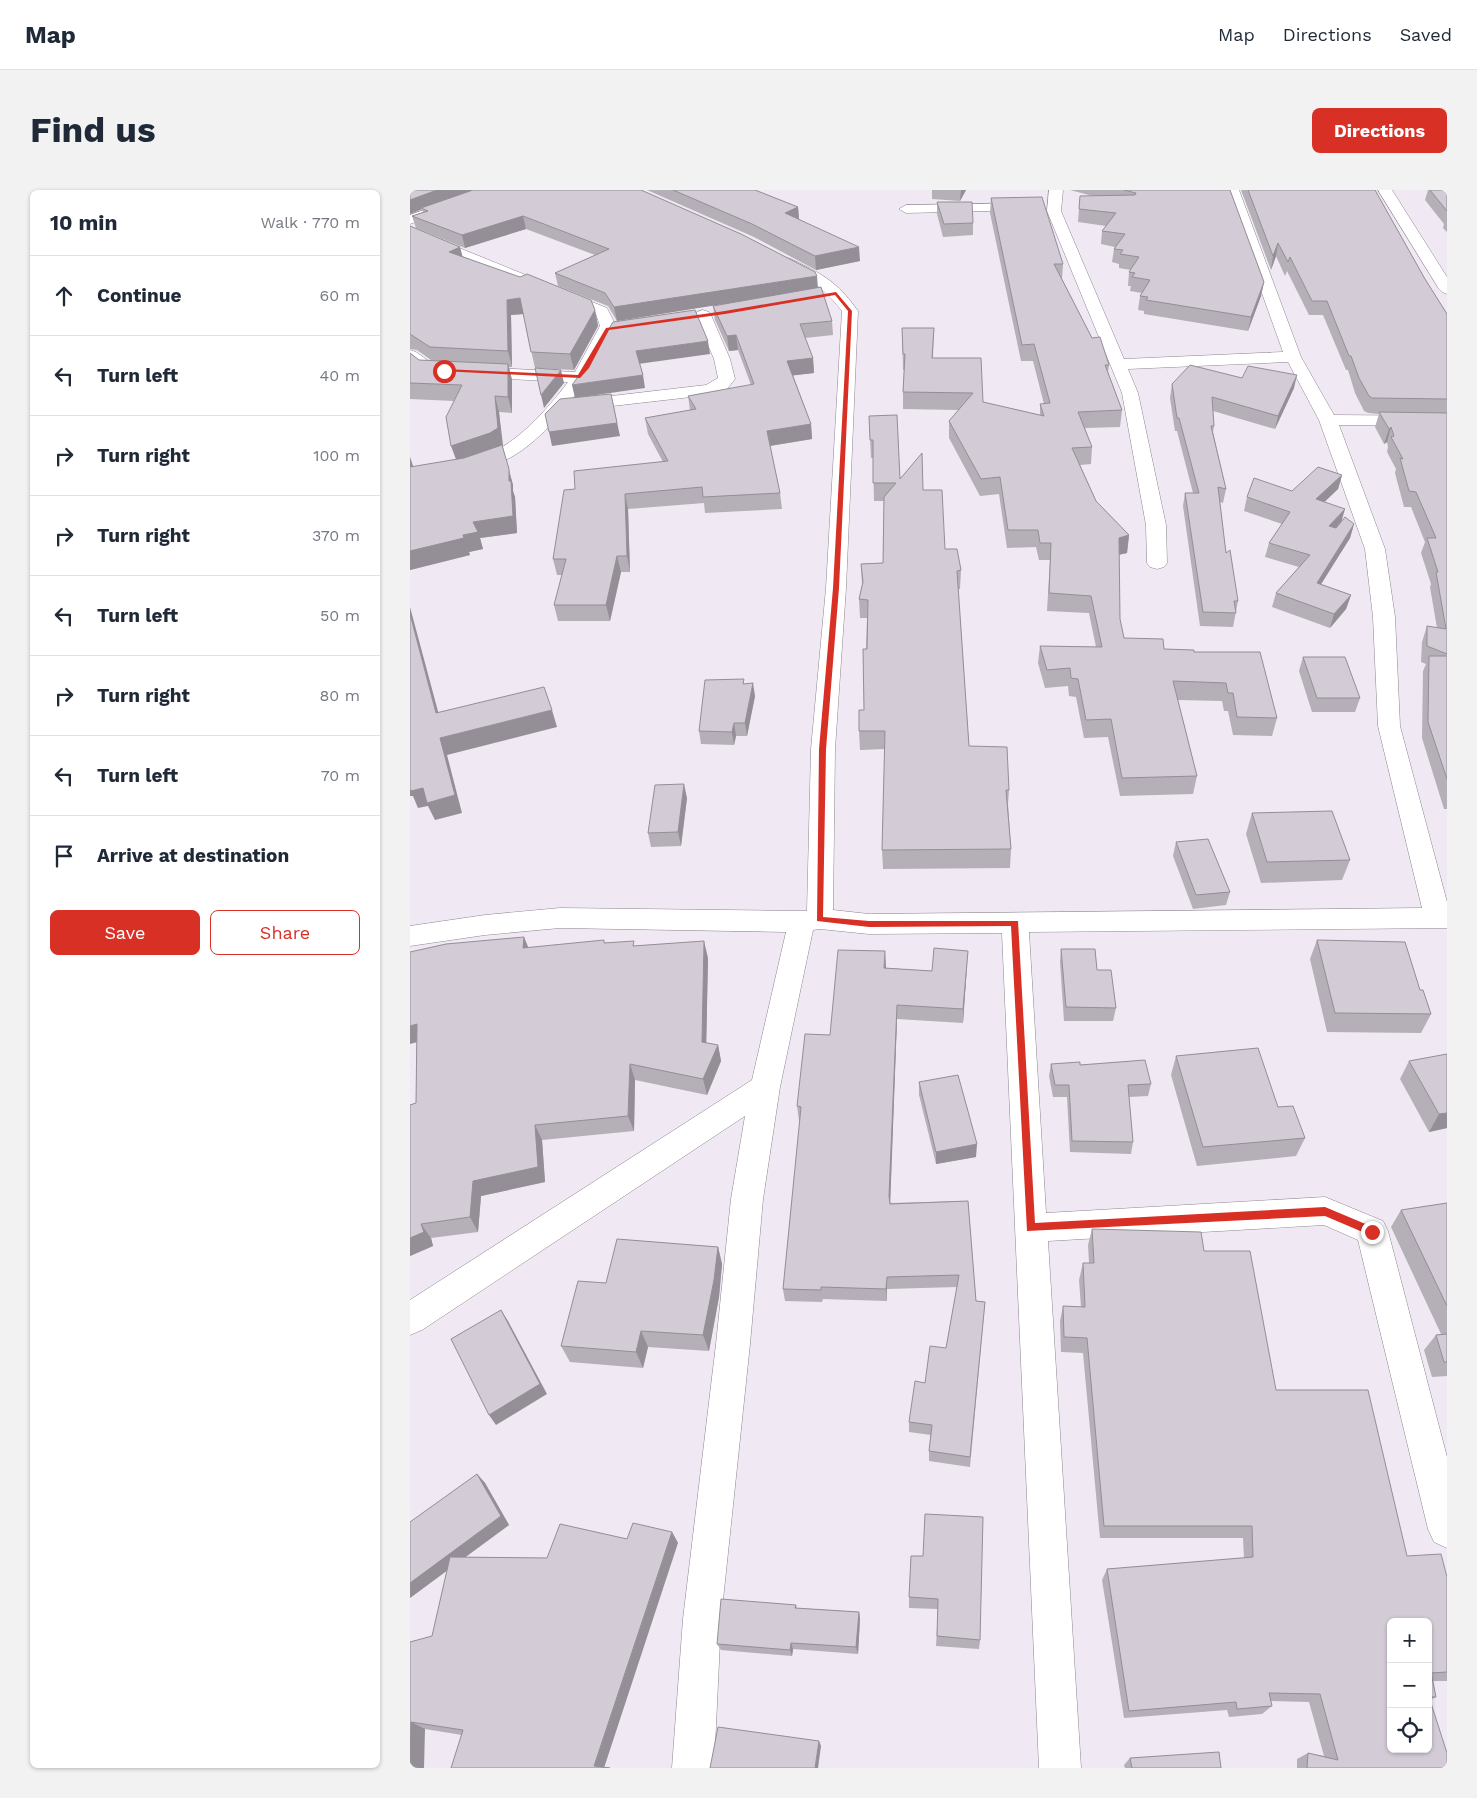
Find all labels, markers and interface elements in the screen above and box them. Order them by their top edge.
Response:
text: Map [25,21,76,49]
text: Map [1218,24,1255,45]
text: Directions [1283,24,1372,45]
text: Saved [1400,24,1452,45]
button: Directions [1312,108,1447,153]
text: Find us [30,109,156,151]
text: 10 min [50,210,117,235]
text: Walk · 770 m [260,213,360,232]
icon: ahead [50,282,78,310]
text: Continue [97,284,181,307]
text: 60 m [320,286,360,305]
route start [433,360,456,383]
icon: left [50,362,78,390]
text: Turn left [97,364,178,387]
text: 40 m [320,366,360,385]
icon: right [50,442,78,470]
text: Turn right [97,444,190,467]
text: 100 m [313,446,360,465]
icon: right [50,522,78,550]
text: Turn right [97,524,190,547]
text: 370 m [312,526,360,545]
icon: left [50,602,78,630]
text: Turn left [97,604,178,627]
text: 50 m [320,606,360,625]
icon: right [50,682,78,710]
text: Turn right [97,684,190,707]
text: 80 m [319,686,360,705]
icon: left [50,762,78,790]
text: Turn left [97,764,178,787]
text: 70 m [321,766,360,785]
icon: arrive [50,842,78,870]
text: Arrive at destination [97,844,289,867]
button: Save [50,910,200,955]
button: Share [210,910,360,955]
route end [1361,1221,1384,1244]
map controls [1387,1618,1432,1753]
button: + [1387,1618,1432,1663]
button: − [1387,1663,1432,1708]
button: locate [1387,1708,1432,1753]

